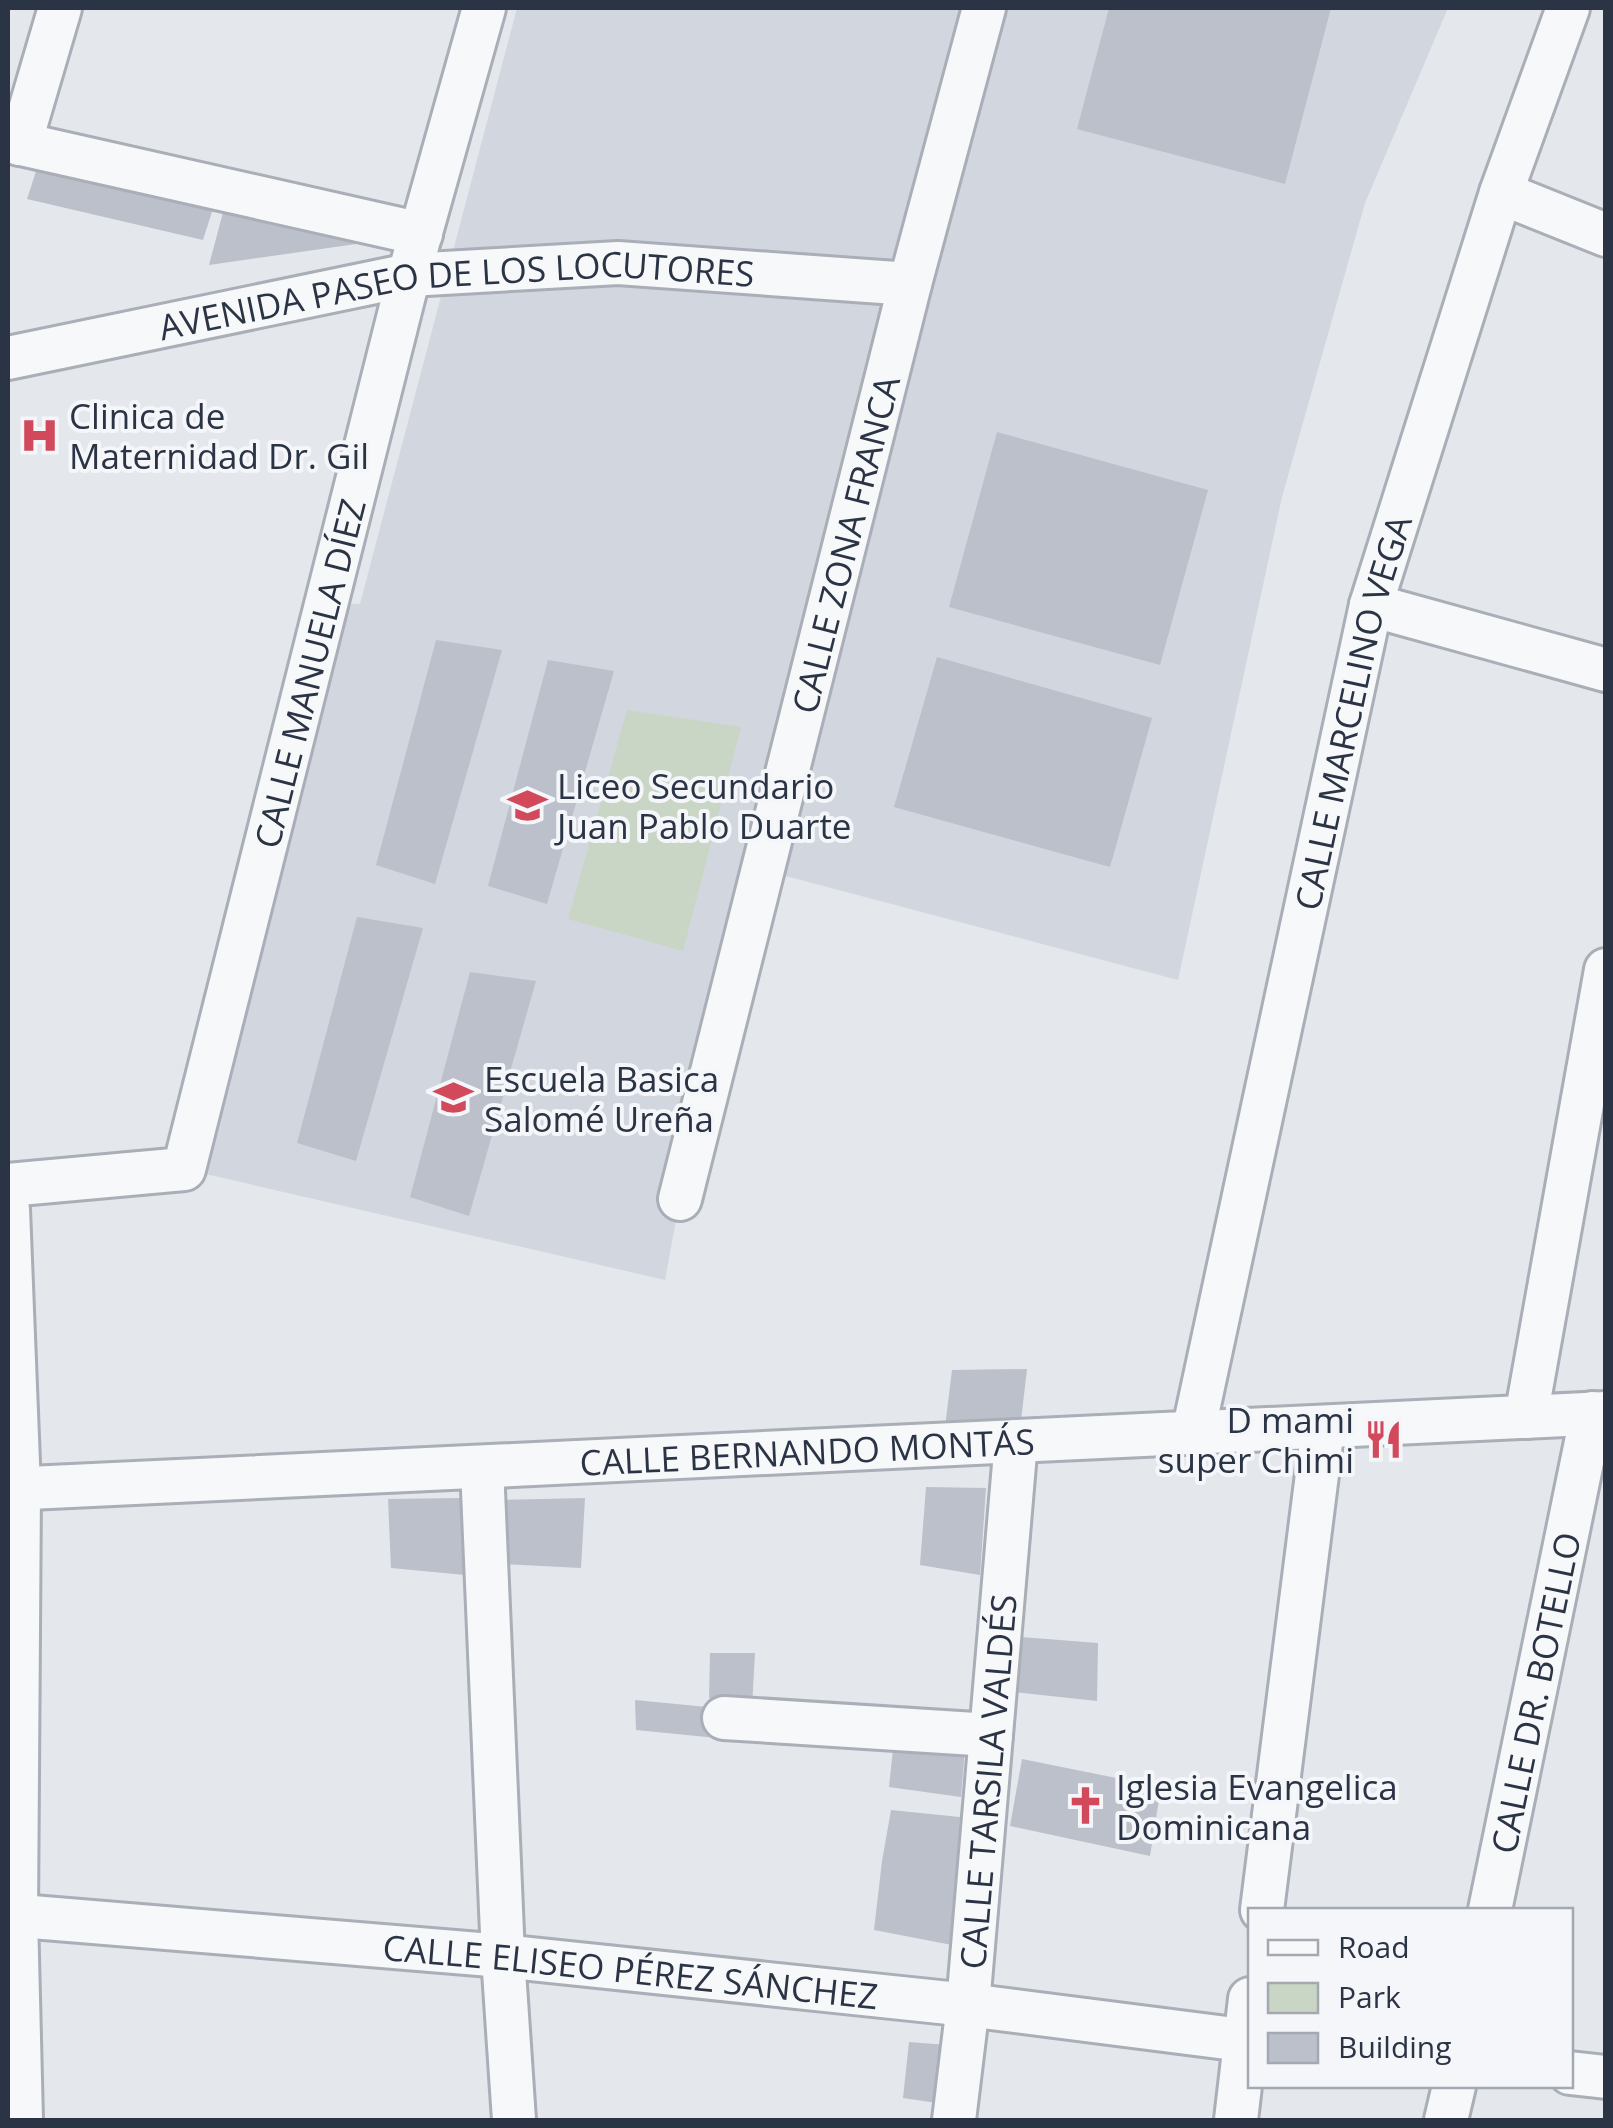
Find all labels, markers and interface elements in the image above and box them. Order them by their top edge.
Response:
street label: AVENIDA PASEO DE LOS LOCUTORES [154,239,756,350]
street label: CALLE ZONA FRANCA [780,370,910,718]
place label: Clinica de Maternidad Dr. Gil [69,392,369,479]
hospital icon: Clinica de Maternidad Dr. Gil [18,414,60,456]
street label: CALLE MANUELA DÍEZ [242,494,375,853]
street label: CALLE MARCELINO VEGA [1283,508,1422,914]
place label: Liceo Secundario Juan Pablo Duarte [554,762,852,849]
school or university icon: Liceo Secundario Juan Pablo Duarte [506,784,548,826]
place label: Escuela Basica Salomé Ureña [484,1055,719,1142]
school or university icon: Escuela Basica Salomé Ureña [433,1077,475,1119]
place label: D mami super Chimi [1158,1396,1354,1483]
street label: CALLE BERNANDO MONTÁS [579,1417,1036,1485]
restaurant icon: D mami super Chimi [1363,1418,1405,1460]
street label: CALLE DR. BOTELLO [1479,1528,1591,1857]
street label: CALLE TARSILA VALDÉS [948,1592,1026,1971]
place label: Iglesia Evangelica Dominicana [1116,1763,1398,1850]
church icon: Iglesia Evangelica Dominicana [1065,1785,1107,1827]
legend [1248,1908,1573,2088]
street label: CALLE ELISEO PÉREZ SÁNCHEZ [381,1923,880,2019]
text: Road [1338,1926,1410,1967]
text: Park [1338,1976,1401,2017]
text: Building [1338,2026,1452,2067]

